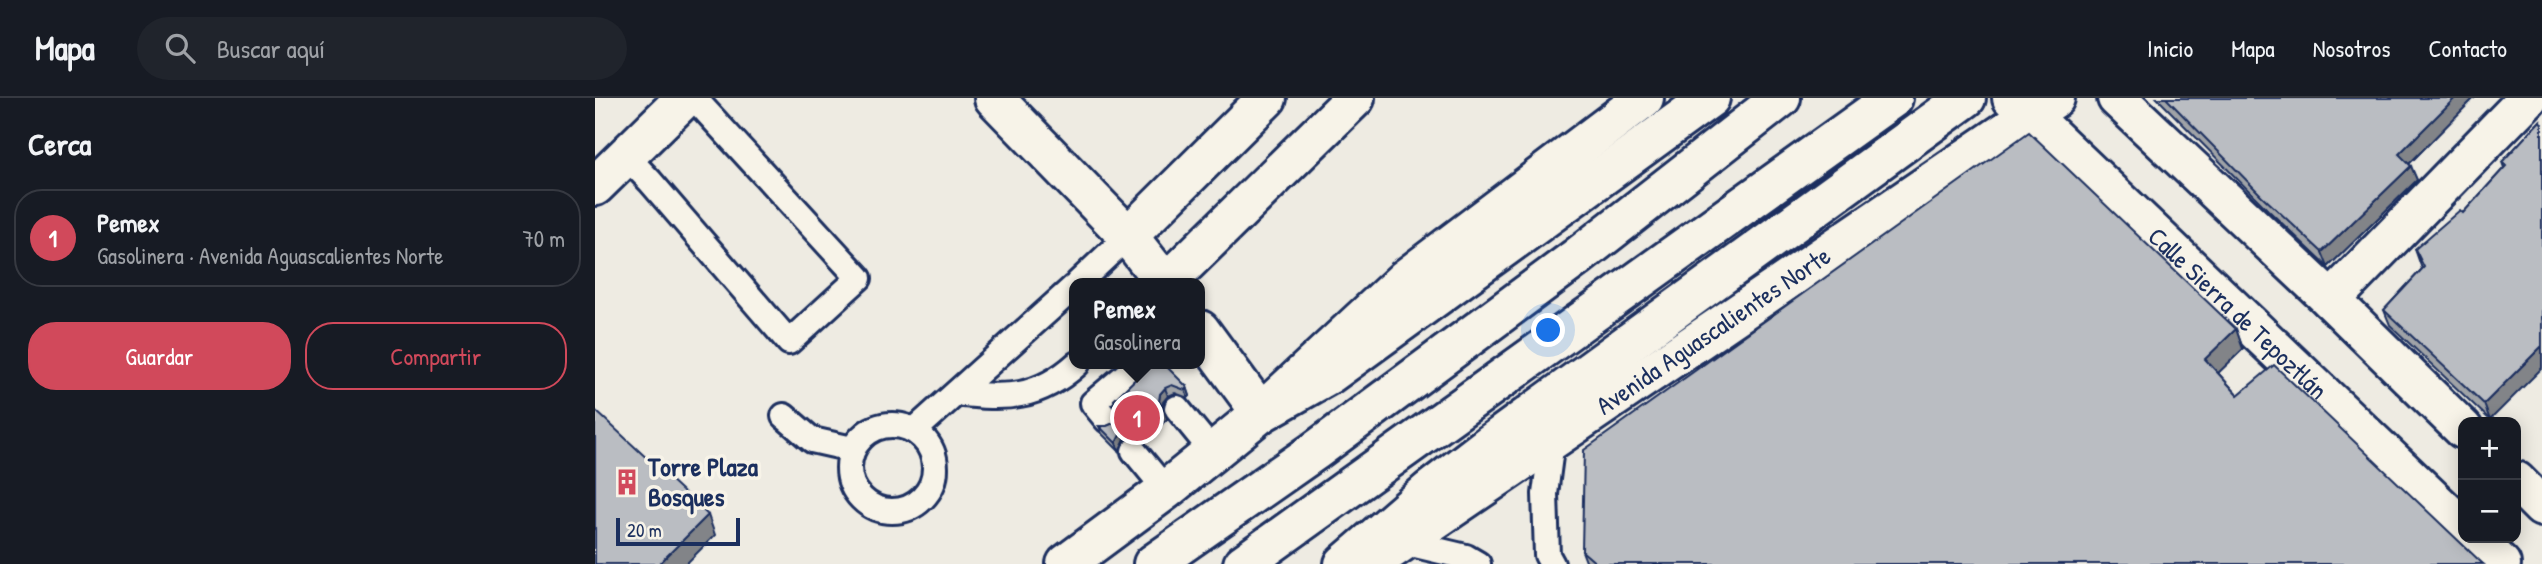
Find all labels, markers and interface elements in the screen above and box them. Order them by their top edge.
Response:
search box [137,17,627,80]
text: Mapa [35,26,95,70]
icon: search [161,29,199,67]
text: Buscar aquí [217,31,325,66]
text: Inicio [2147,32,2193,64]
text: Mapa [2231,32,2275,64]
text: Nosotros [2313,32,2390,64]
text: Contacto [2428,32,2507,64]
text: Cerca [28,124,91,164]
text: Pemex [97,205,160,240]
street label: Calle Sierra de Tepoztlán [2141,219,2336,407]
text: 1 [49,223,57,254]
text: 70 m [522,223,565,254]
street label: Avenida Aguascalientes Norte [1589,238,1837,422]
text: Gasolinera · Avenida Aguascalientes Norte [97,240,443,271]
popup [1069,278,1205,369]
text: Pemex [1094,291,1156,326]
your location [1531,313,1565,347]
button: Guardar [28,322,291,390]
button: Compartir [305,322,567,390]
text: Gasolinera [1094,326,1180,357]
pin: 1 [1114,392,1160,444]
map controls [2458,417,2521,543]
button: + [2458,417,2521,480]
place label: Torre Plaza Bosques [647,449,759,515]
building icon: Torre Plaza Bosques [612,467,642,497]
button: − [2458,480,2521,543]
scale bar [616,515,740,547]
text: 20 m [627,517,662,543]

